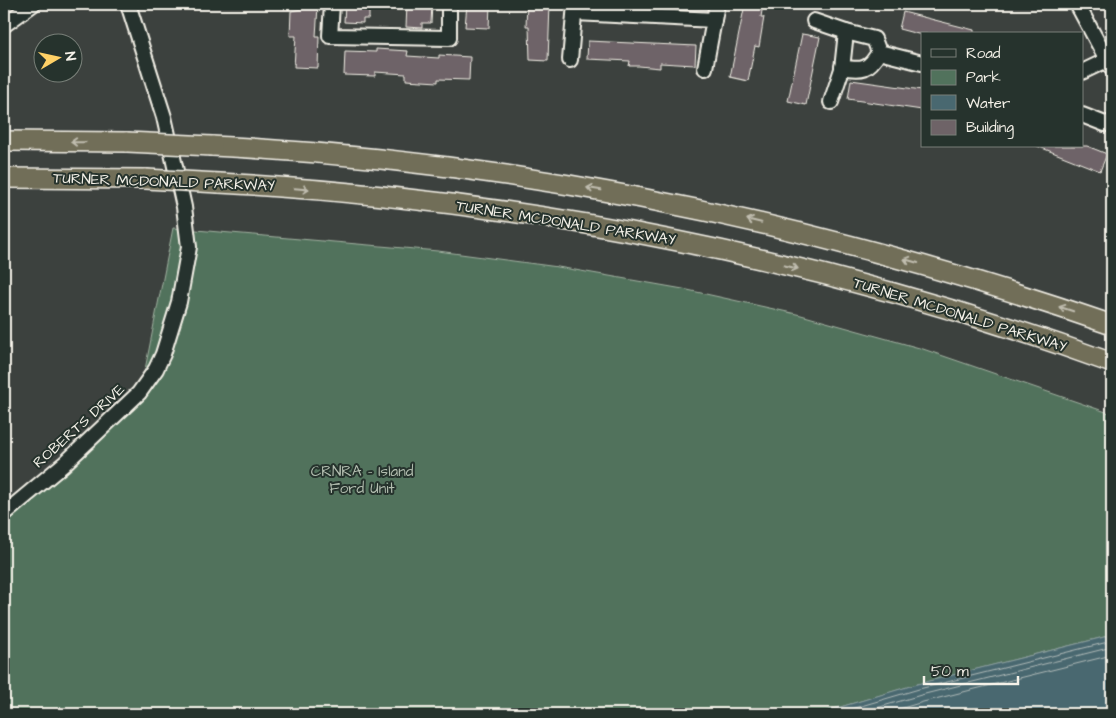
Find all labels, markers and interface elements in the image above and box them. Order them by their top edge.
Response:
north arrow [32,32,82,82]
legend [921,32,1084,148]
text: Road [966,43,1001,64]
text: N [59,50,80,62]
text: Park [966,67,1001,88]
text: Water [966,93,1010,114]
text: Building [966,117,1014,139]
one-way arrow [70,137,86,147]
street label: TURNER MCDONALD PARKWAY [53,168,275,196]
one-way arrow [587,183,603,193]
one-way arrow [294,184,310,193]
street label: TURNER MCDONALD PARKWAY [455,195,677,251]
one-way arrow [746,216,762,225]
one-way arrow [903,256,919,266]
one-way arrow [782,263,798,272]
street label: TURNER MCDONALD PARKWAY [851,272,1069,358]
one-way arrow [1059,304,1074,313]
street label: ROBERTS DRIVE [29,379,130,473]
park label: CRNRA - Island Ford Unit [311,461,414,499]
scale bar [924,653,1017,685]
text: 50 m [931,661,969,682]

